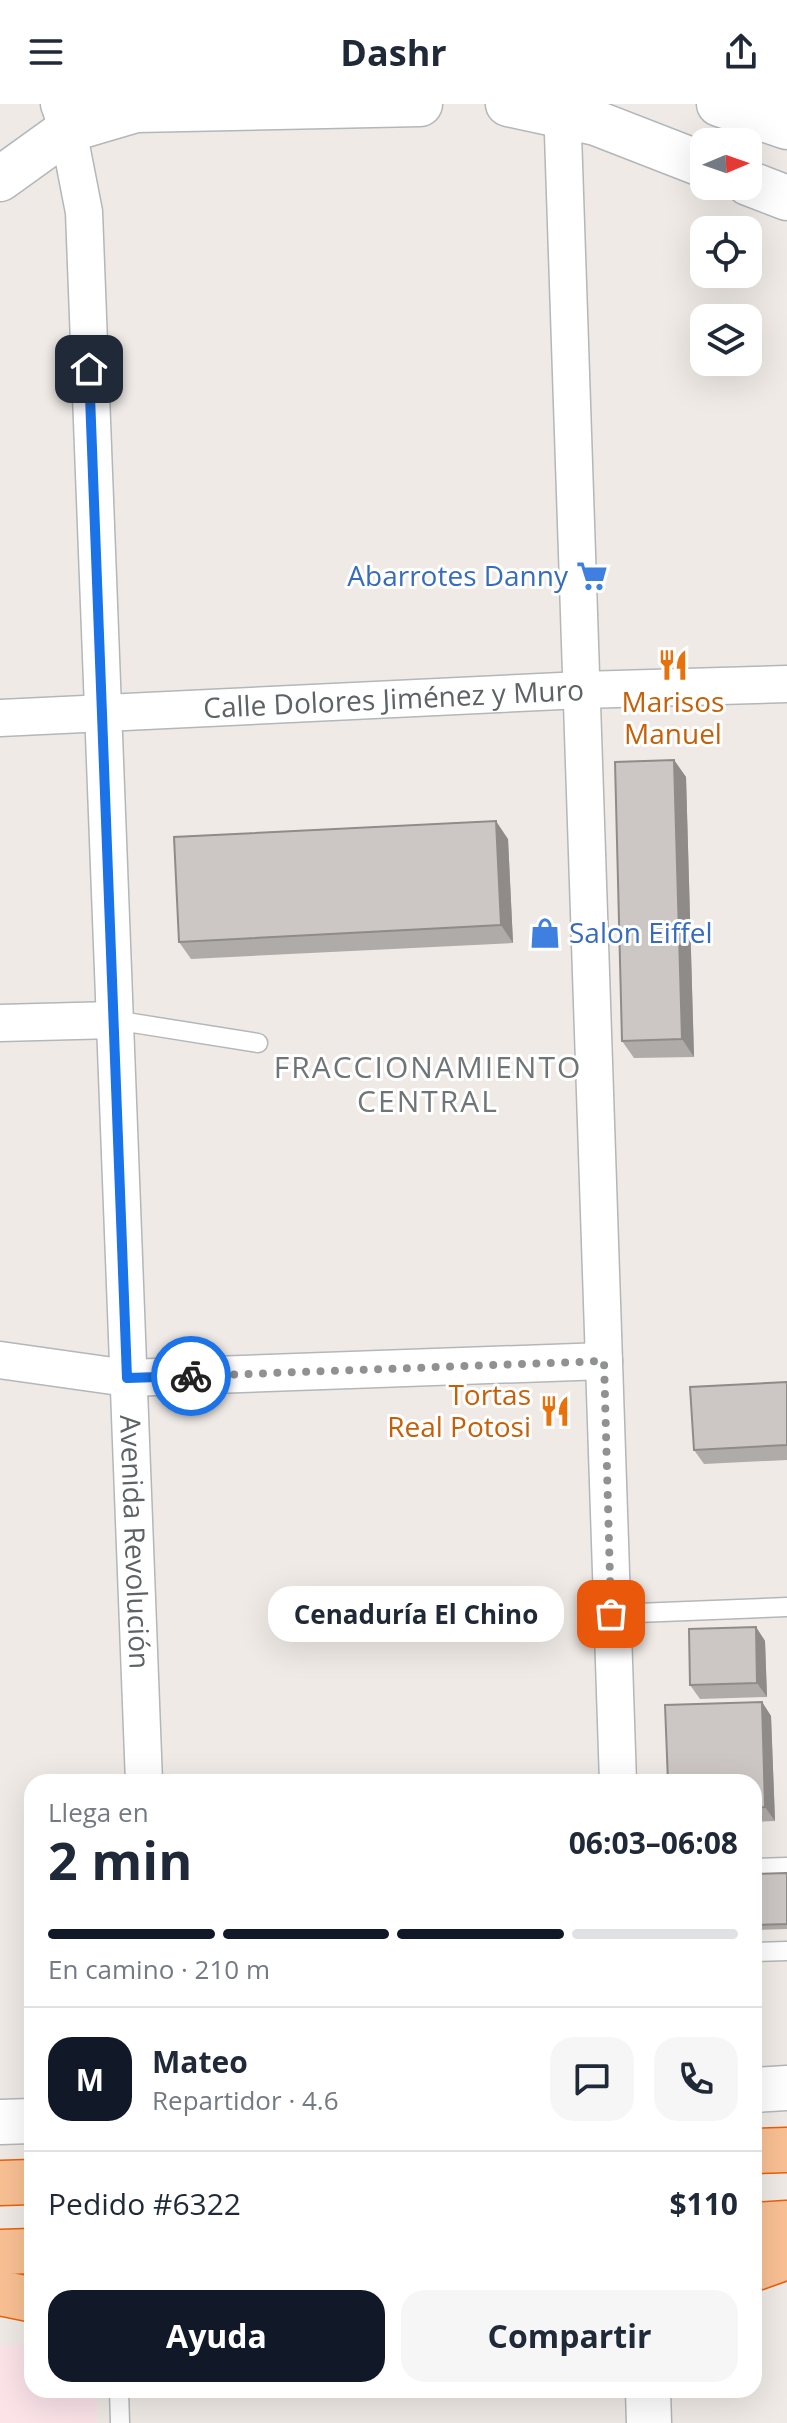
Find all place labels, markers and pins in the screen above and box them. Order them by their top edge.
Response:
pin [55,335,123,403]
place label: Abarrotes Danny [347,556,569,594]
supermarket icon: Abarrotes Danny [575,559,609,593]
restaurant icon: Marisos Manuel [656,648,690,682]
place label: Marisos Manuel [622,682,724,752]
place label: Salon Eiffel [569,913,713,951]
shop icon: Salon Eiffel [528,916,562,950]
place label: Tortas Real Potosi [387,1375,531,1445]
restaurant icon: Tortas Real Potosi [538,1394,572,1428]
pin [577,1580,645,1648]
callout: Cenaduría El Chino [267,1586,563,1642]

